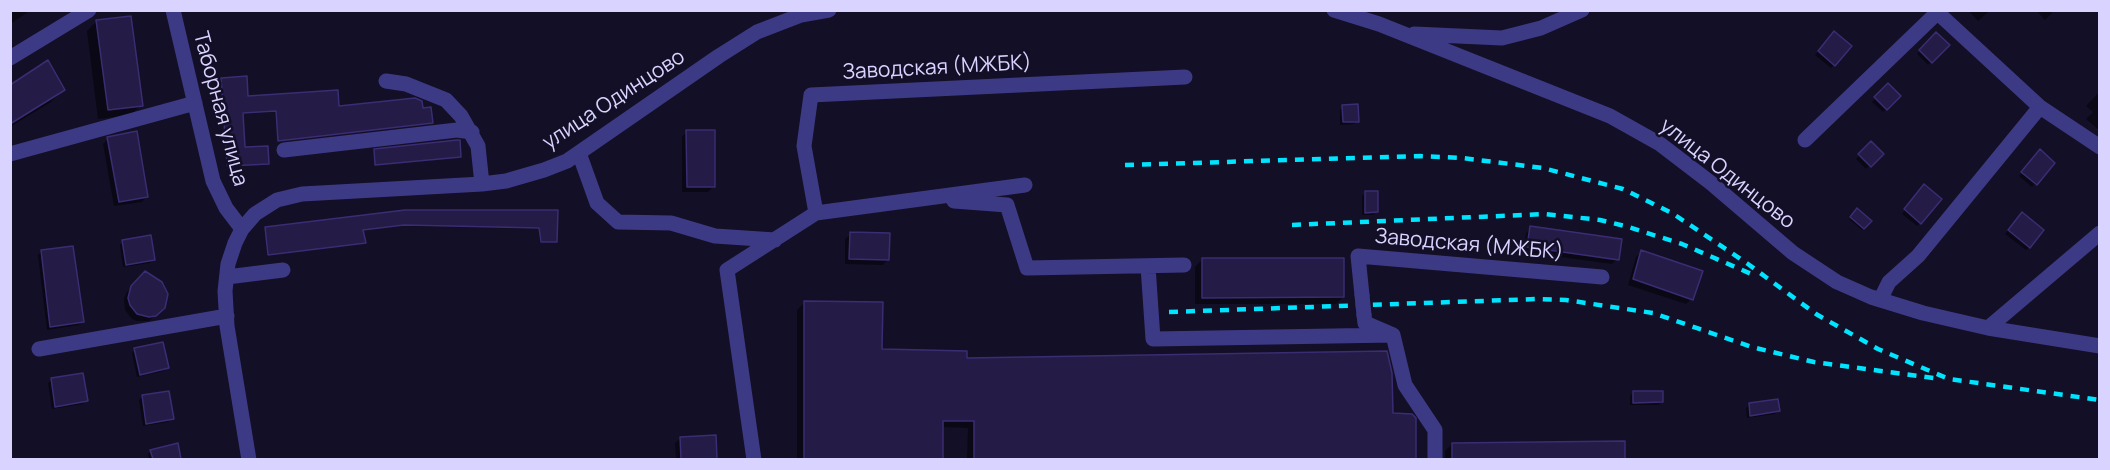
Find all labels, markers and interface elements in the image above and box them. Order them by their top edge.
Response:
street label: Таборная улица [187,29,253,189]
street label: улица Одинцово [538,45,690,155]
street label: Заводская (МЖБК) [842,50,1032,86]
street label: улица Одинцово [1654,113,1800,235]
street label: Заводская (МЖБК) [1374,224,1564,266]

